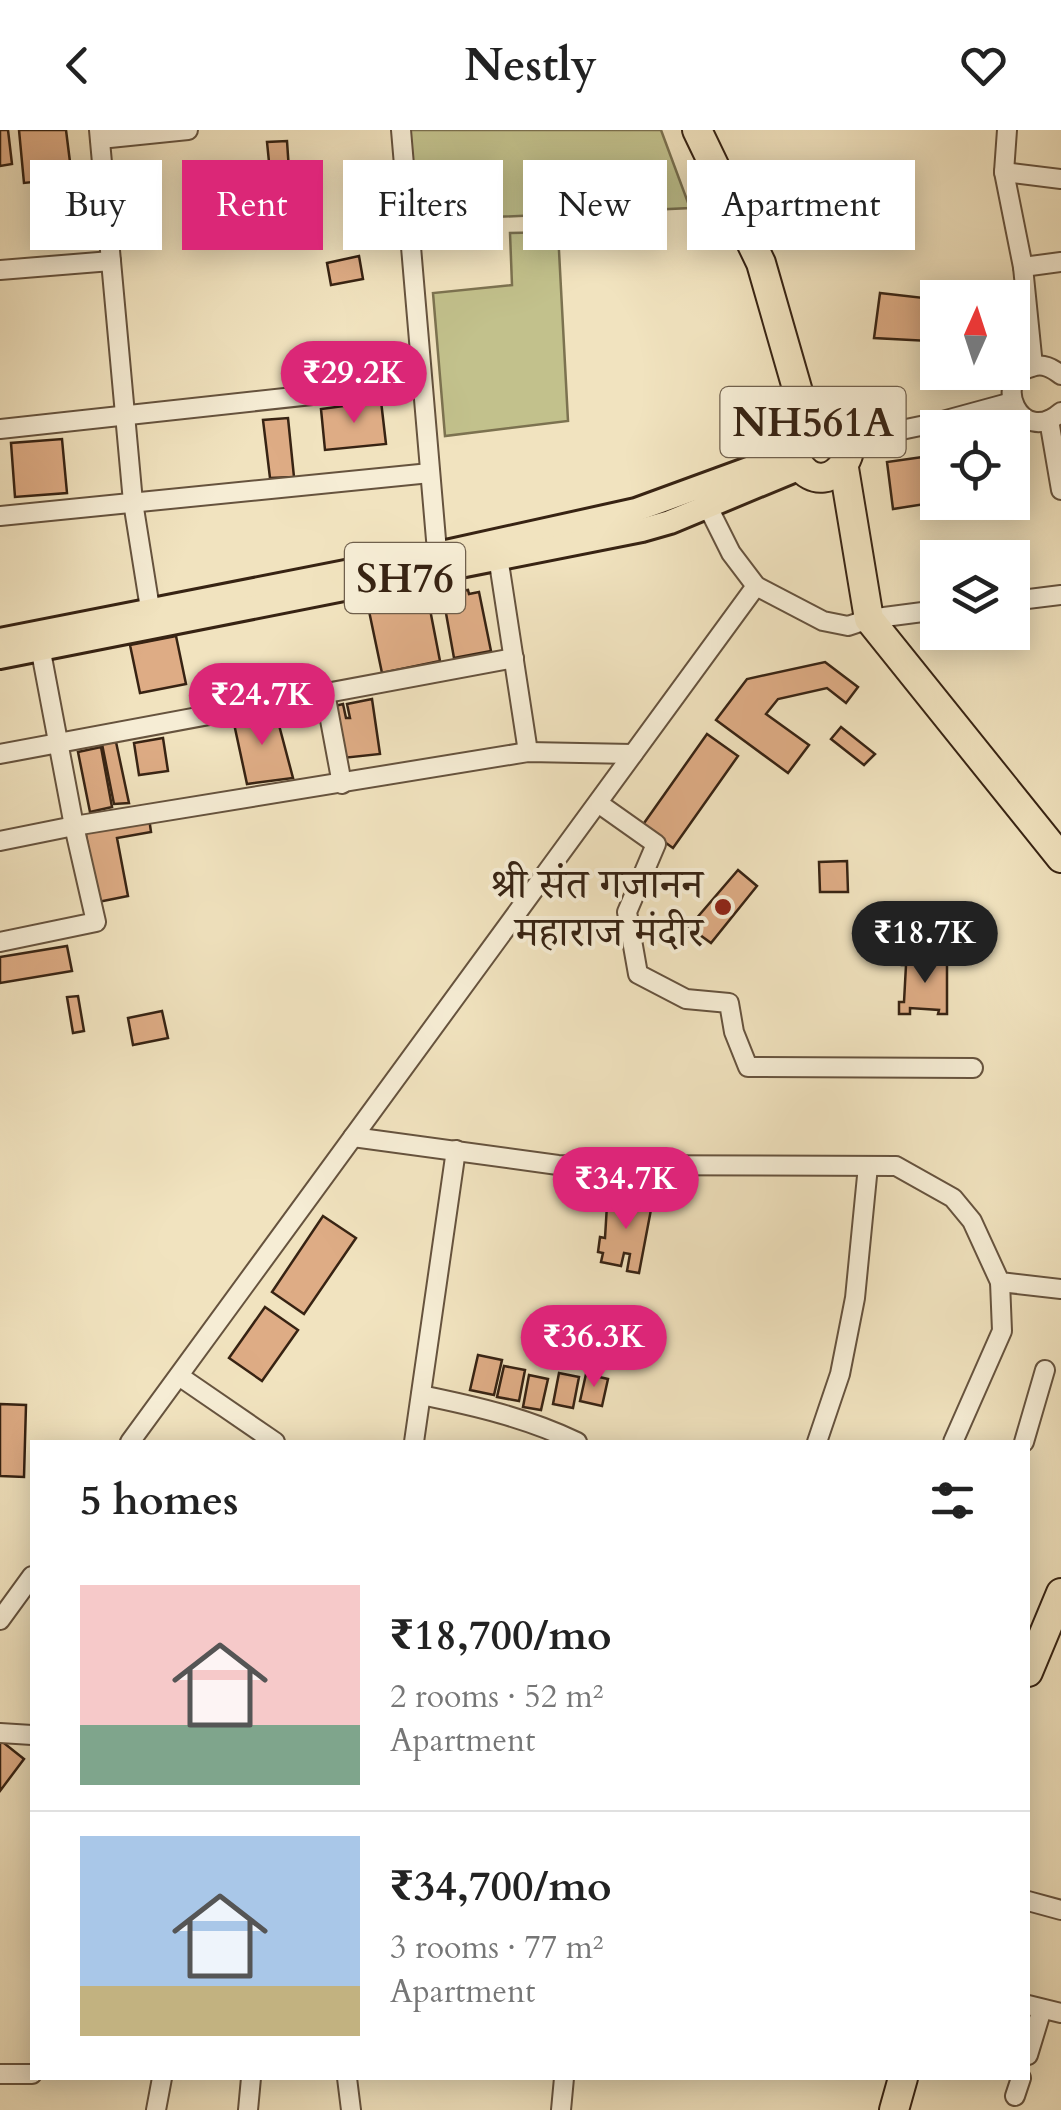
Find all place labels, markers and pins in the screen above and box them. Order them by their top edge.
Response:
pin: ₹29.2K [273,341,435,426]
pin: ₹24.7K [181,663,343,748]
place label: श्री संंत गजानन महाराज मंदीर [490,856,705,961]
marker: श्री संंत गजानन महाराज मंदीर [712,896,734,918]
pin: ₹18.7K [844,901,1006,986]
pin: ₹34.7K [545,1147,707,1232]
pin: ₹36.3K [513,1305,675,1390]

